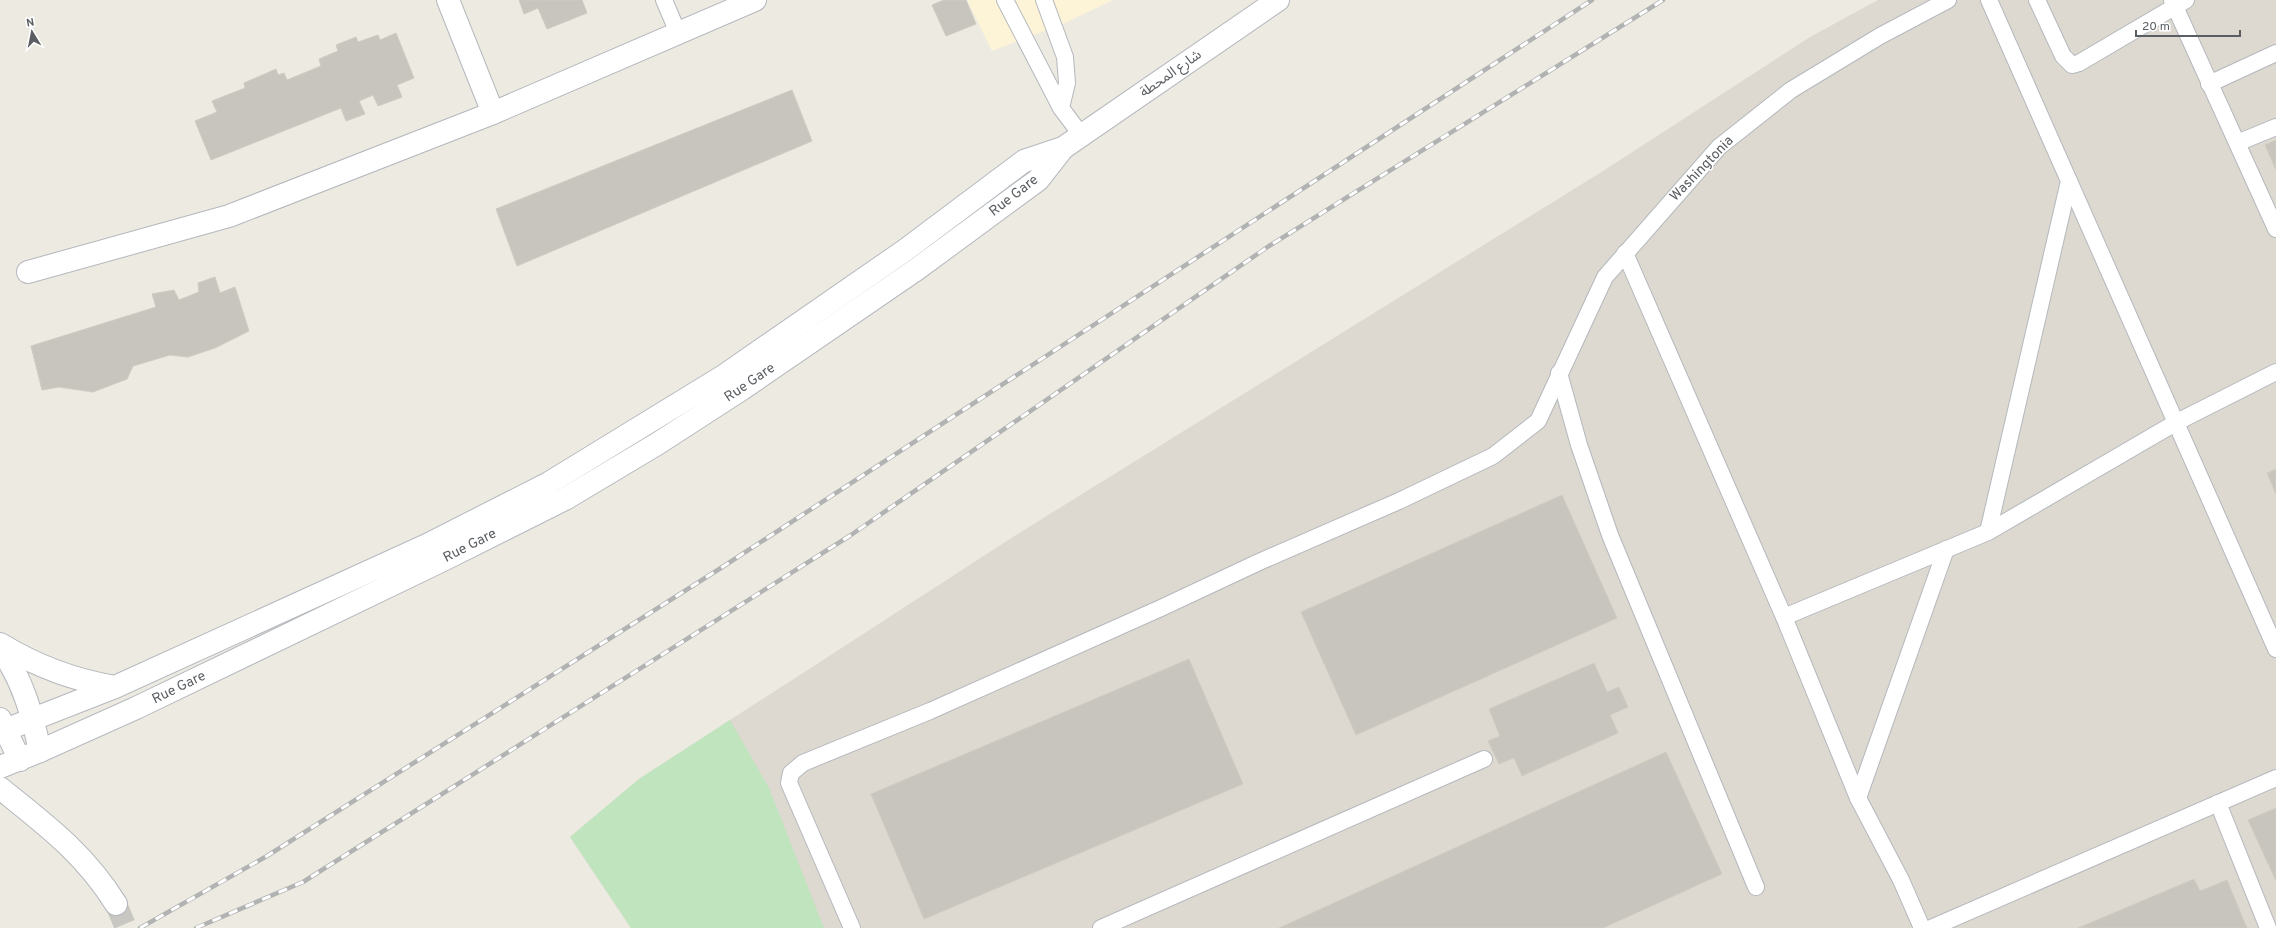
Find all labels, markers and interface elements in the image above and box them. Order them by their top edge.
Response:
north arrow [12,12,52,52]
scale bar [2136,12,2240,38]
text: N [25,16,36,31]
text: 20 m [2142,19,2170,35]
street label: شارع المحطة [1137,47,1206,102]
street label: Washingtonia [1667,133,1737,205]
street label: Rue Gare [986,172,1042,220]
street label: Rue Gare [721,360,779,406]
street label: Rue Gare [441,525,499,567]
street label: Rue Gare [149,668,209,708]

